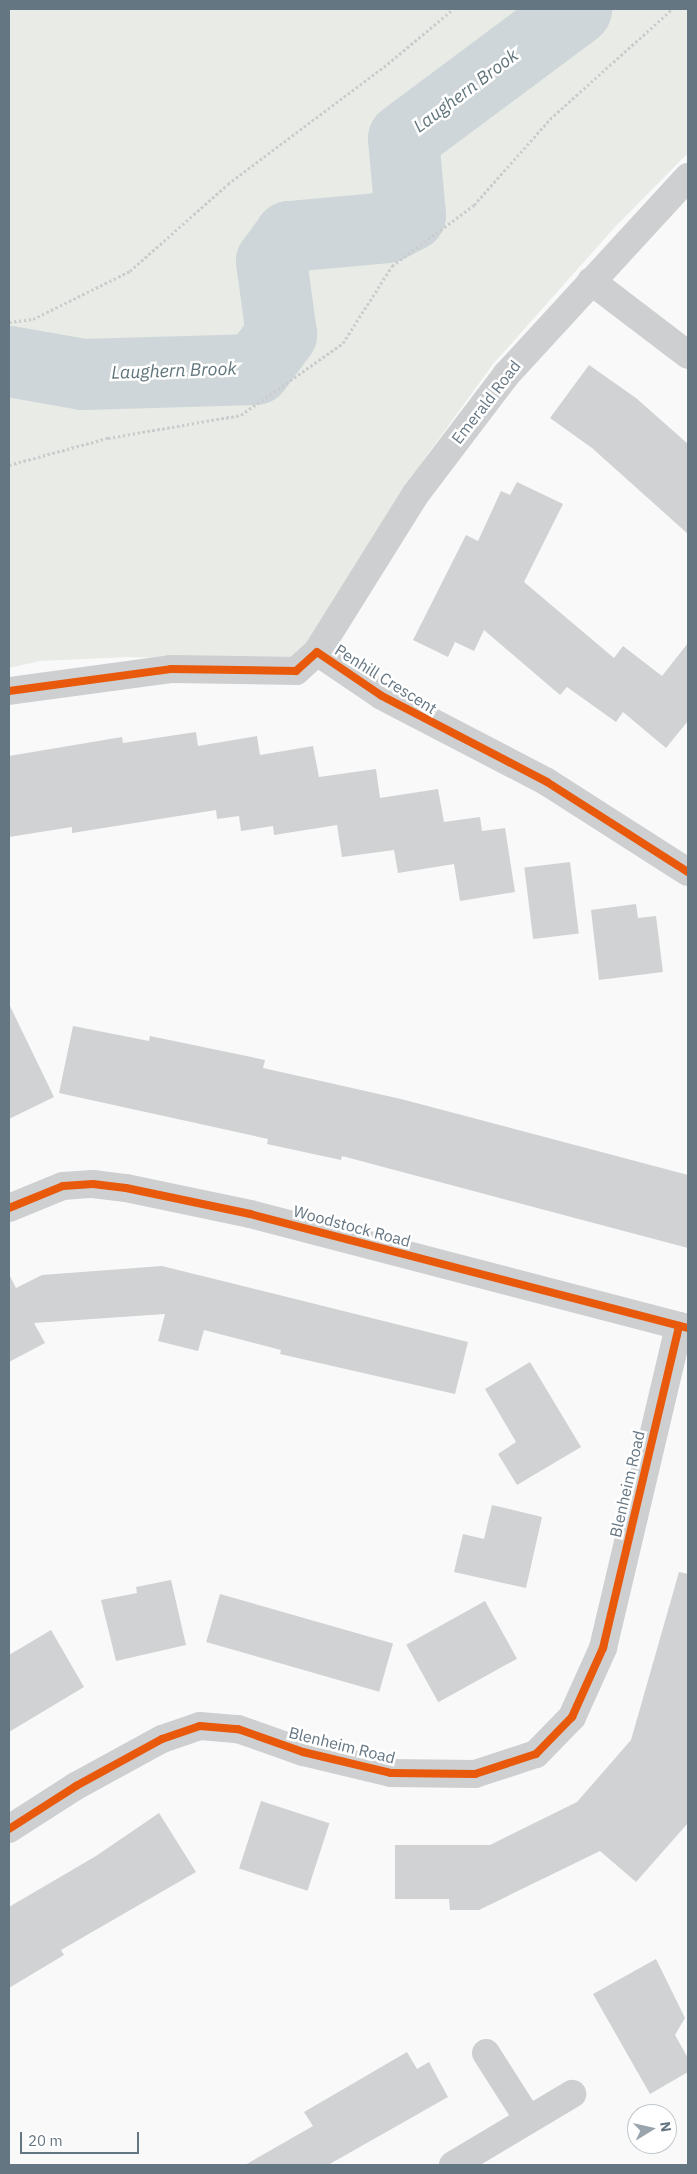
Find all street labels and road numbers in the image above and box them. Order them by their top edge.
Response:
street label: Emerald Road [447,356,525,448]
street label: Penhill Crescent [332,640,440,718]
street label: Woodstock Road [291,1201,413,1251]
street label: Blenheim Road [605,1429,649,1539]
street label: Blenheim Road [287,1722,397,1768]

